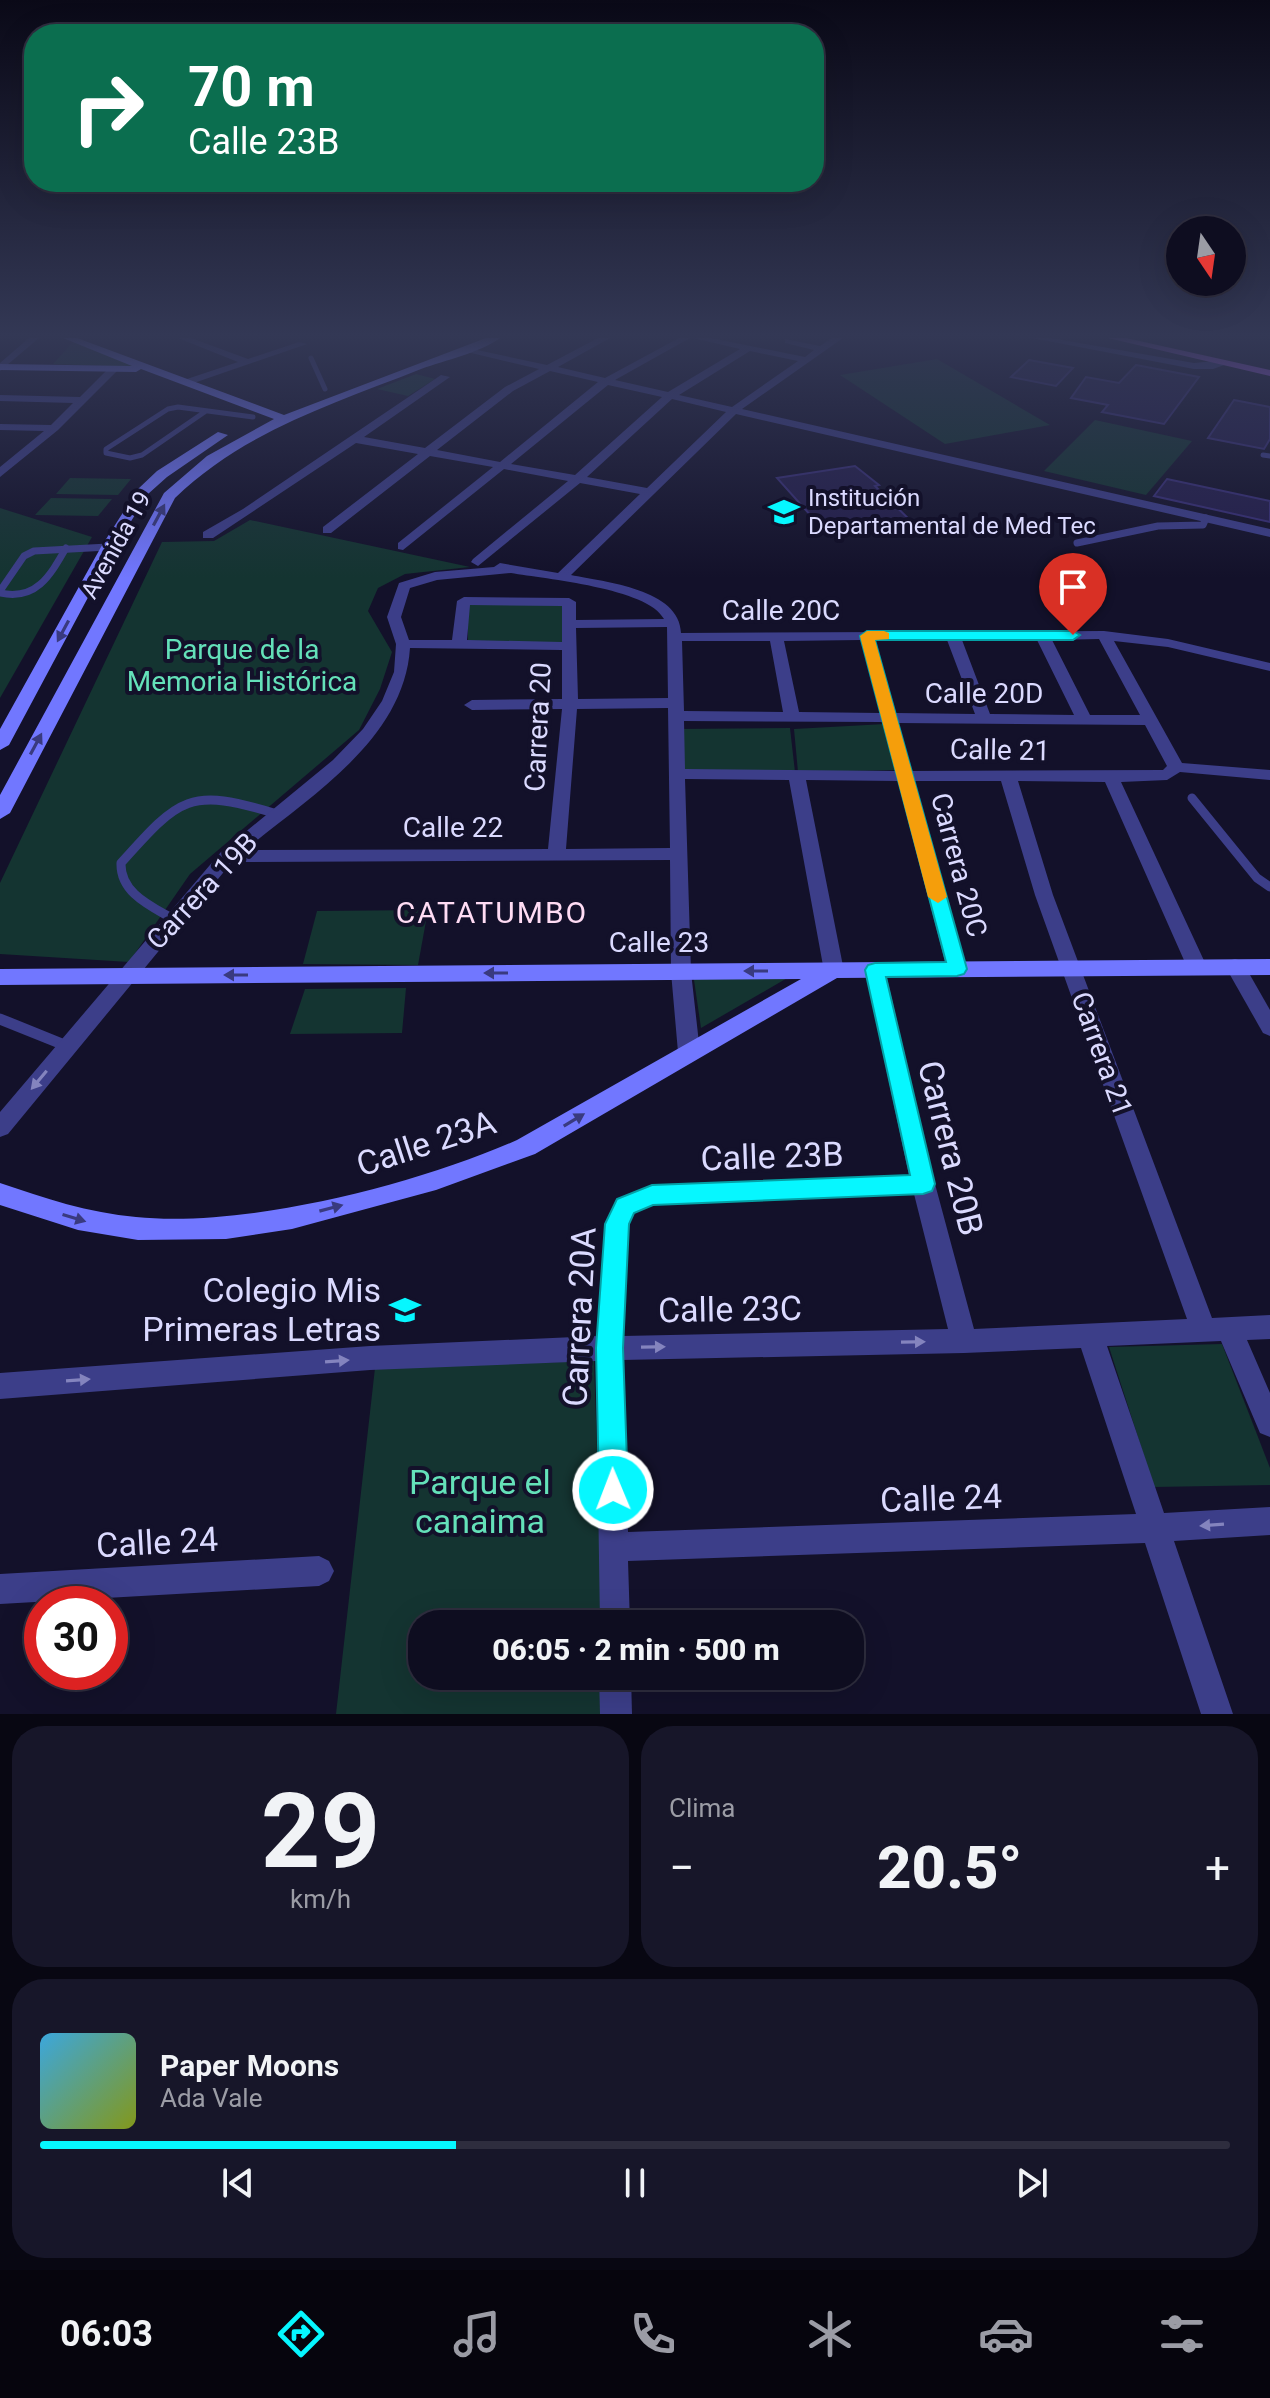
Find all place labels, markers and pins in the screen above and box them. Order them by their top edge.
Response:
place label: Institución Departamental de Med Tec [808,484,1096,540]
school or university icon: Institución Departamental de Med Tec [767,495,801,529]
pin [1039,553,1107,635]
place label: Colegio Mis Primeras Letras [142,1270,381,1349]
school or university icon: Colegio Mis Primeras Letras [388,1293,422,1327]

